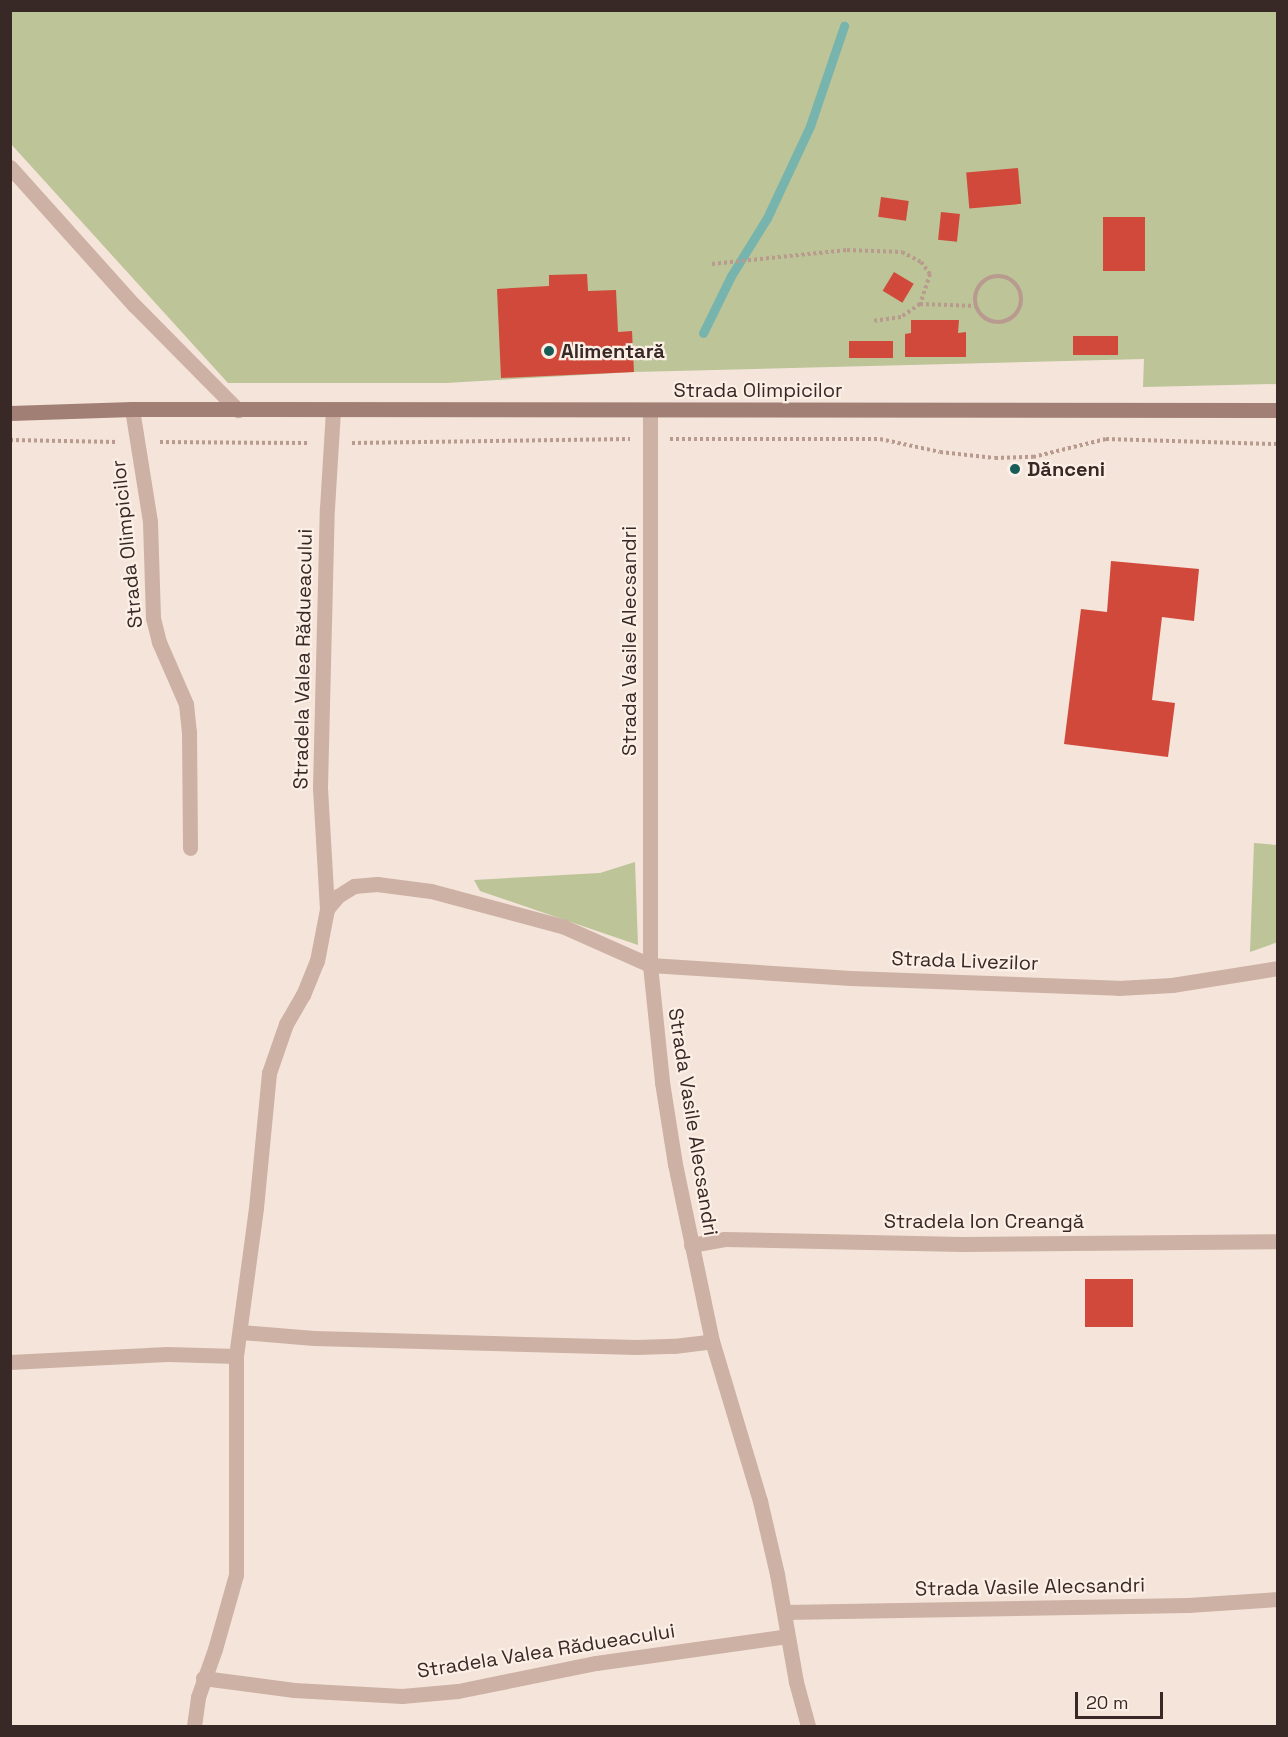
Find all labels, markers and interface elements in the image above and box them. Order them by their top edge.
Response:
place label: Alimentară [561,339,665,363]
marker: Alimentară [542,344,556,358]
street label: Strada Olimpicilor [673,378,843,402]
place label: Dănceni [1027,457,1105,481]
street label: Strada Olimpicilor [106,459,148,629]
marker: Dănceni [1008,462,1022,476]
street label: Strada Vasile Alecsandri [617,526,641,756]
street label: Stradela Valea Rădueacului [289,528,317,790]
street label: Strada Livezilor [891,946,1039,976]
street label: Strada Vasile Alecsandri [663,1006,723,1238]
street label: Stradela Ion Creangă [884,1209,1084,1233]
street label: Strada Vasile Alecsandri [914,1573,1146,1601]
street label: Stradela Valea Rădueacului [415,1619,677,1683]
scale bar [1078,1680,1166,1718]
text: 20 m [1086,1691,1129,1714]

